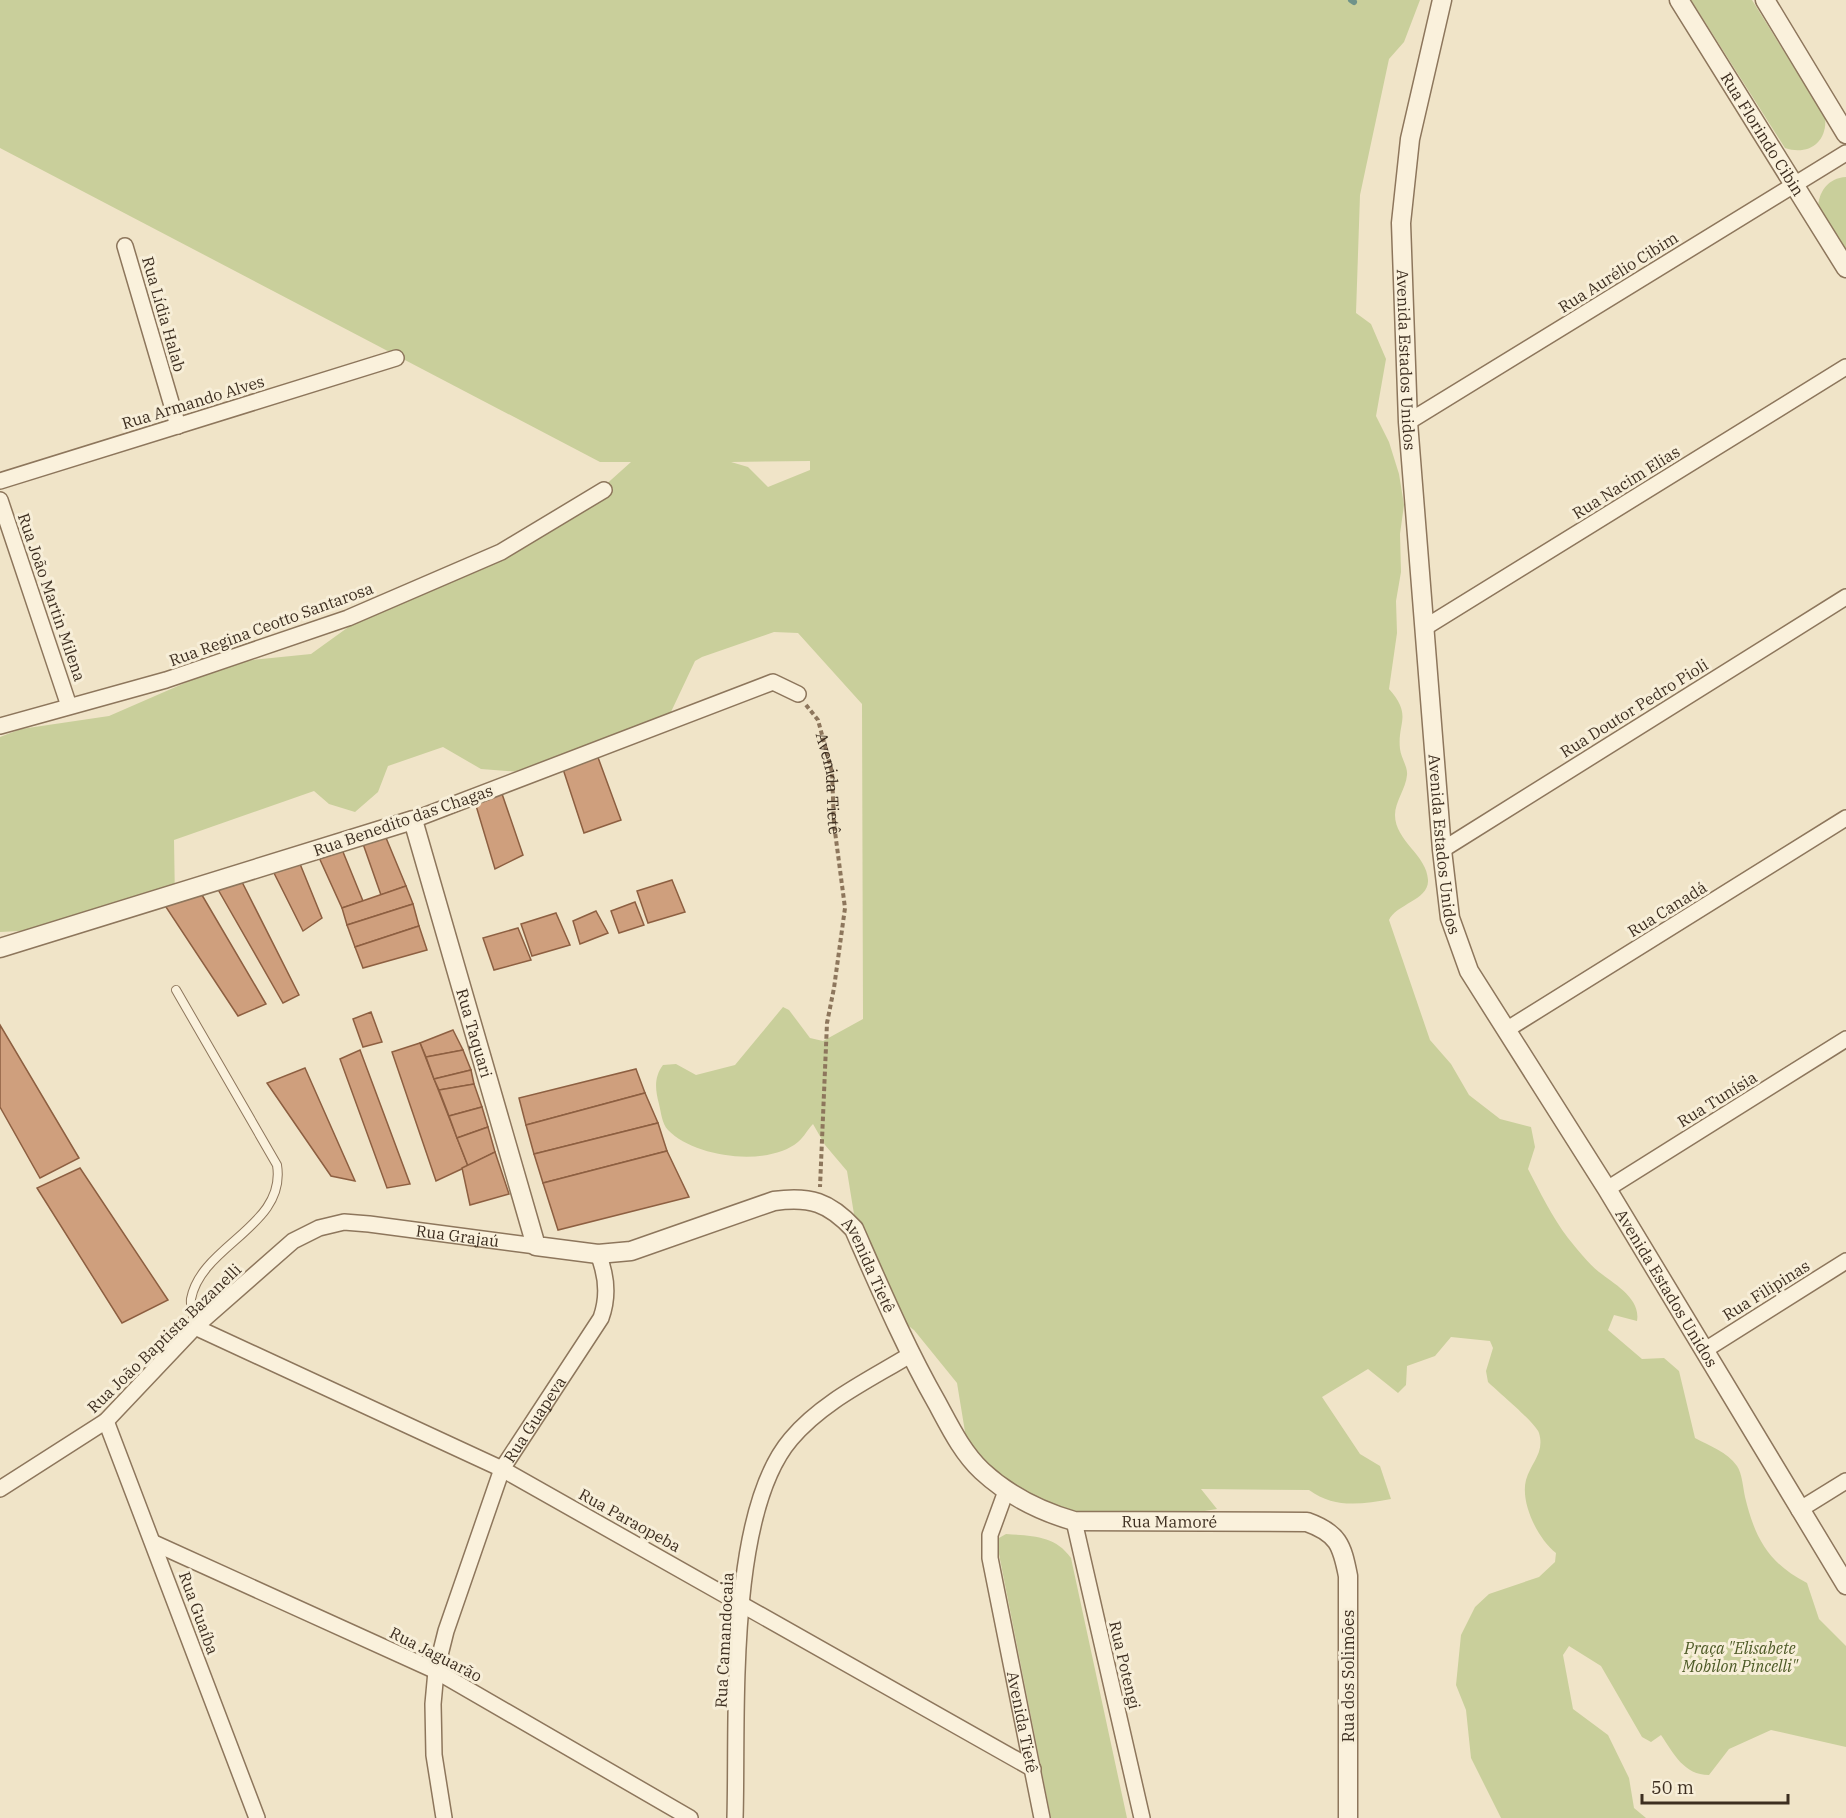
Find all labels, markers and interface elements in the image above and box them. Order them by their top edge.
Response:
street label: Rua Florindo Cibin [1716,69,1809,200]
street label: Rua Aurélio Cibim [1555,227,1681,317]
street label: Rua Lídia Halab [138,254,190,374]
street label: Avenida Estados Unidos [1393,269,1420,451]
street label: Rua Armando Alves [119,371,267,433]
street label: Rua Nacim Elias [1569,441,1683,523]
street label: Rua João Martin Milena [14,510,90,684]
street label: Rua Regina Ceotto Santarosa [166,578,376,670]
street label: Rua Doutor Pedro Pioli [1556,654,1712,762]
street label: Avenida Tietê [812,730,845,836]
street label: Avenida Estados Unidos [1424,753,1465,937]
street label: Rua Benedito das Chagas [311,780,495,860]
street label: Rua Canadá [1624,877,1710,941]
street label: Rua Taquari [452,986,497,1080]
street label: Rua Tunísia [1674,1067,1761,1131]
street label: Avenida Estados Unidos [1611,1205,1722,1371]
street label: Avenida Tietê [838,1213,900,1316]
street label: Rua Grajaú [415,1220,501,1251]
street label: Rua Filipinas [1719,1255,1813,1325]
street label: Rua João Baptista Bazanelli [83,1259,245,1417]
street label: Rua Guapeva [499,1372,570,1466]
street label: Rua Paraopeba [576,1484,685,1556]
street label: Rua Mamoré [1121,1511,1217,1532]
street label: Rua Guaíba [175,1569,223,1657]
street label: Rua Camandocaia [710,1571,738,1708]
street label: Rua dos Solimões [1338,1610,1358,1742]
street label: Rua Potengi [1105,1619,1145,1711]
street label: Rua Jaguarão [386,1622,486,1686]
park label: Praça "Elisabete Mobilon Pincelli" [1681,1638,1800,1676]
street label: Avenida Tietê [1003,1669,1043,1775]
scale bar [1642,1767,1788,1805]
text: 50 m [1651,1776,1694,1799]

